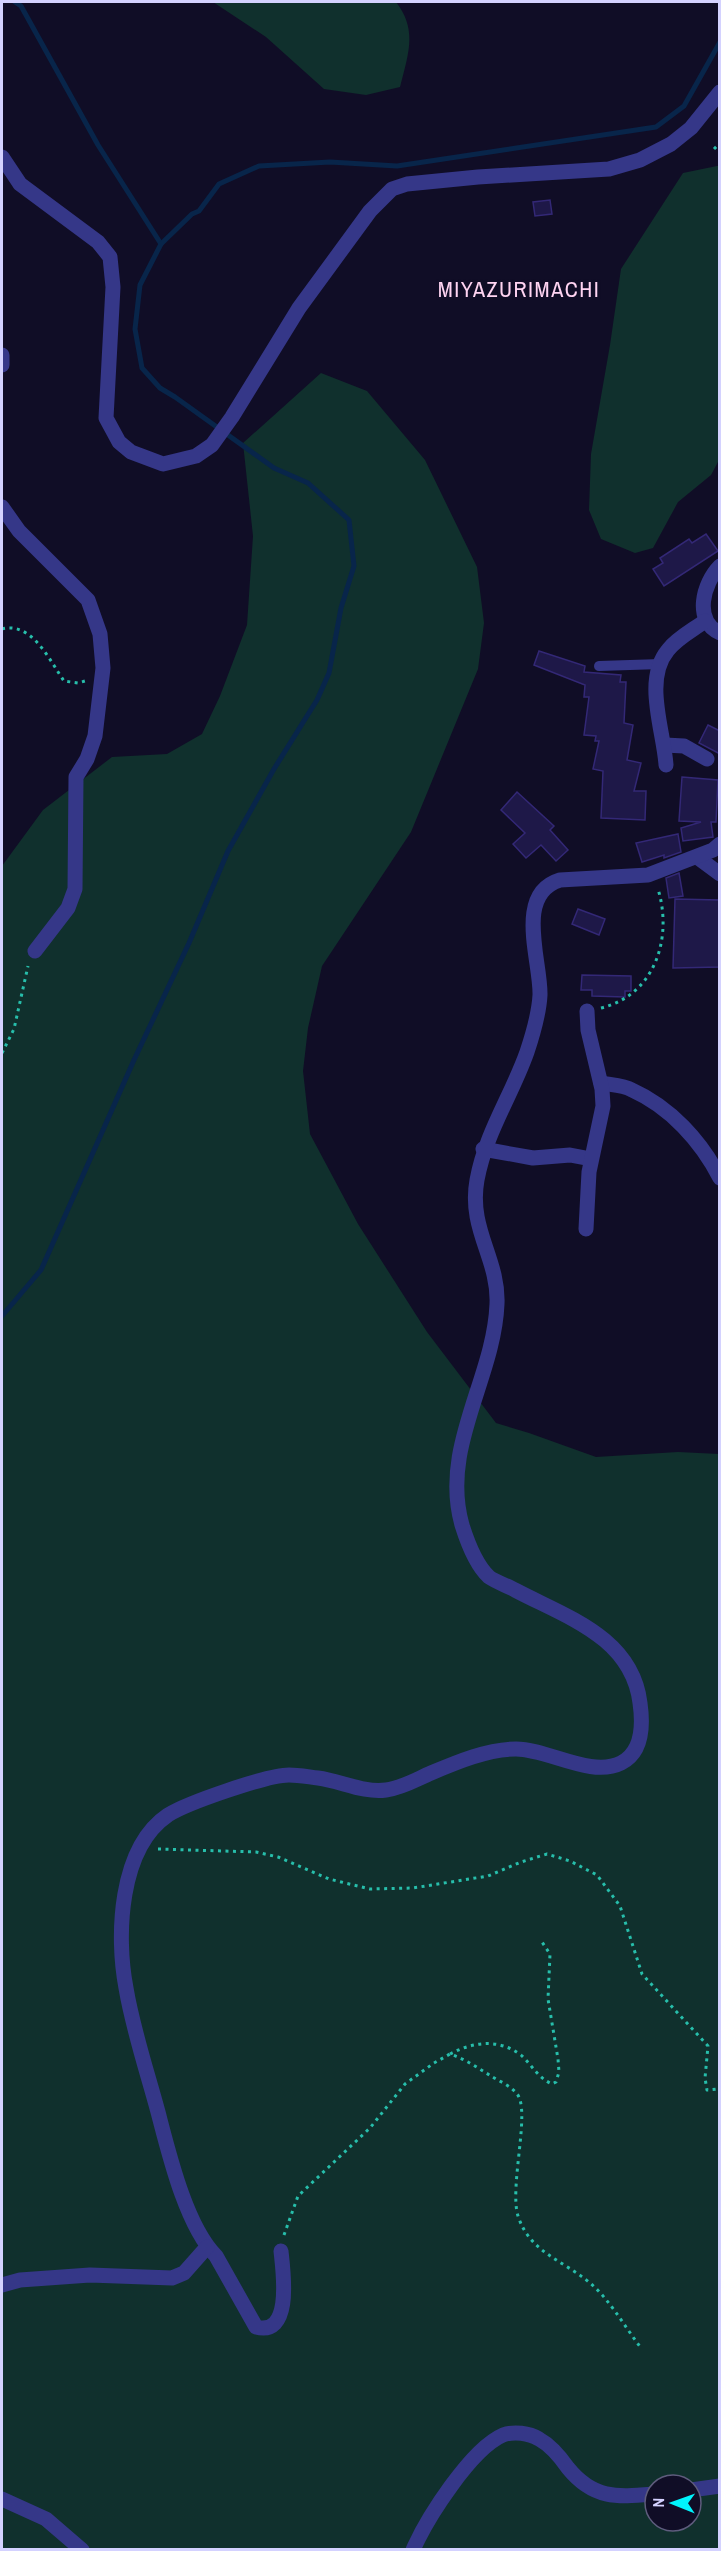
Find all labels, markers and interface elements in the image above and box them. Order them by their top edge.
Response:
district label: MIYAZURIMACHI [438,274,600,304]
north arrow [643,2473,703,2533]
text: N [647,2498,669,2508]

